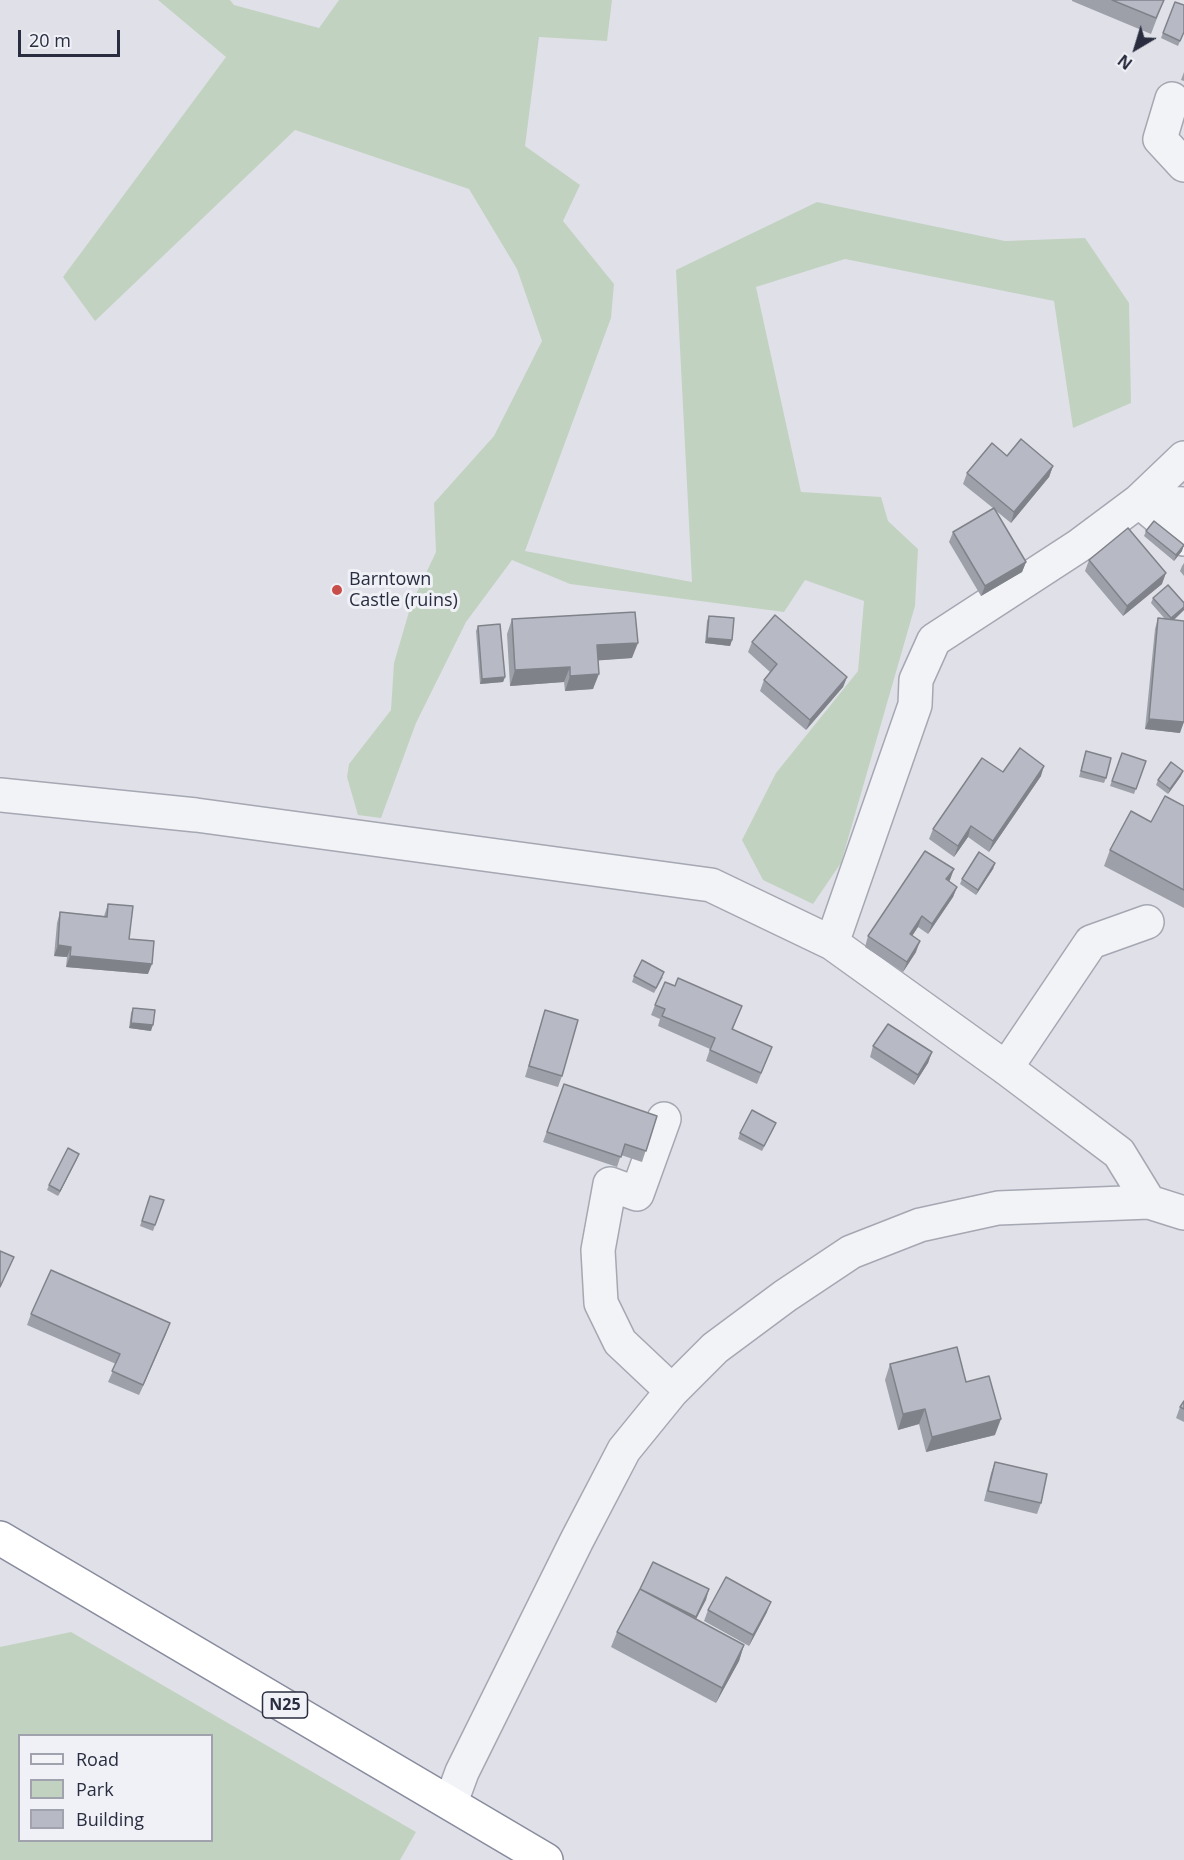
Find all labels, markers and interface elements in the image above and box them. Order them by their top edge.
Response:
scale bar [21,18,123,56]
north arrow [1106,18,1166,78]
text: 20 m [29,28,71,52]
text: N [1113,50,1137,75]
place label: Barntown Castle (ruins) [349,569,458,612]
marker: Barntown Castle (ruins) [330,583,344,597]
road number: N25 [262,1692,308,1718]
legend [18,1734,213,1842]
text: Road [76,1747,119,1771]
text: Park [76,1777,114,1801]
text: Building [76,1807,144,1831]

